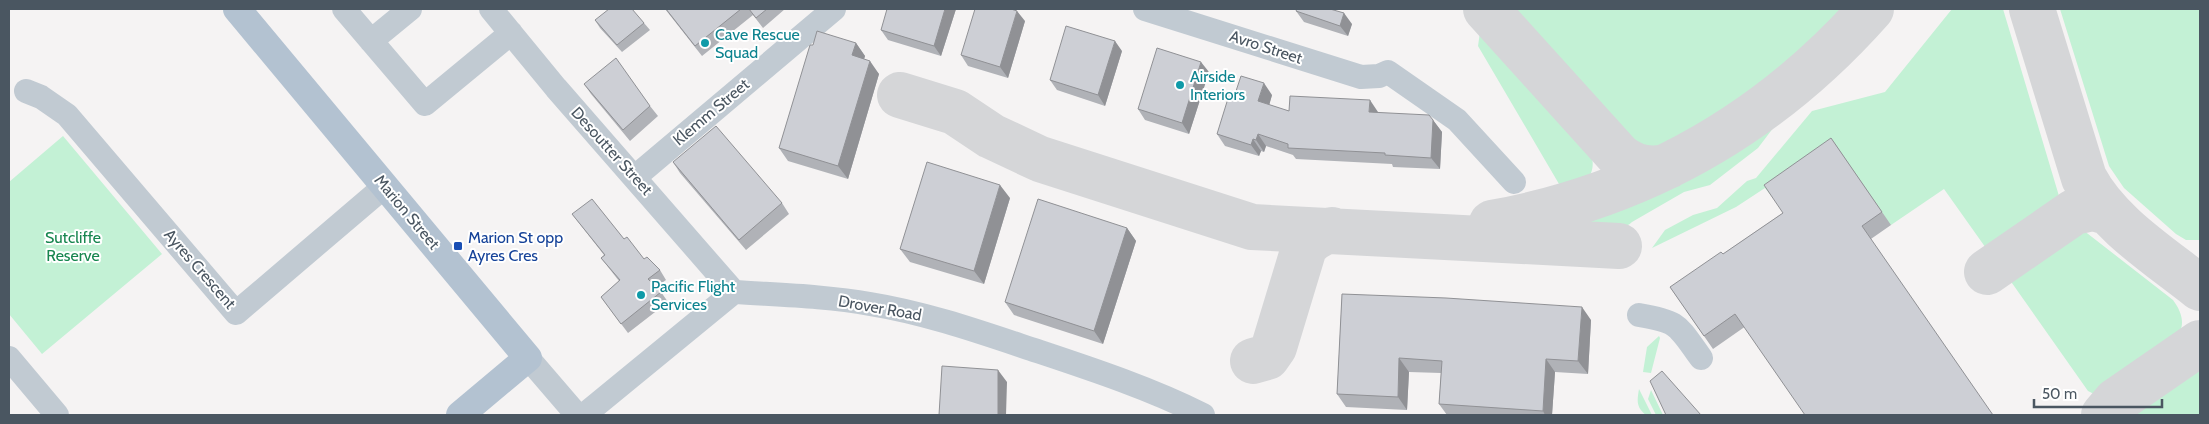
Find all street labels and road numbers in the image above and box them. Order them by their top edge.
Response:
street label: Avro Street [1227,26,1305,68]
street label: Klemm Street [669,74,753,149]
street label: Desoutter Street [567,103,657,200]
street label: Marion Street [370,171,444,254]
street label: Ayres Crescent [160,225,240,313]
street label: Drover Road [837,291,923,325]

